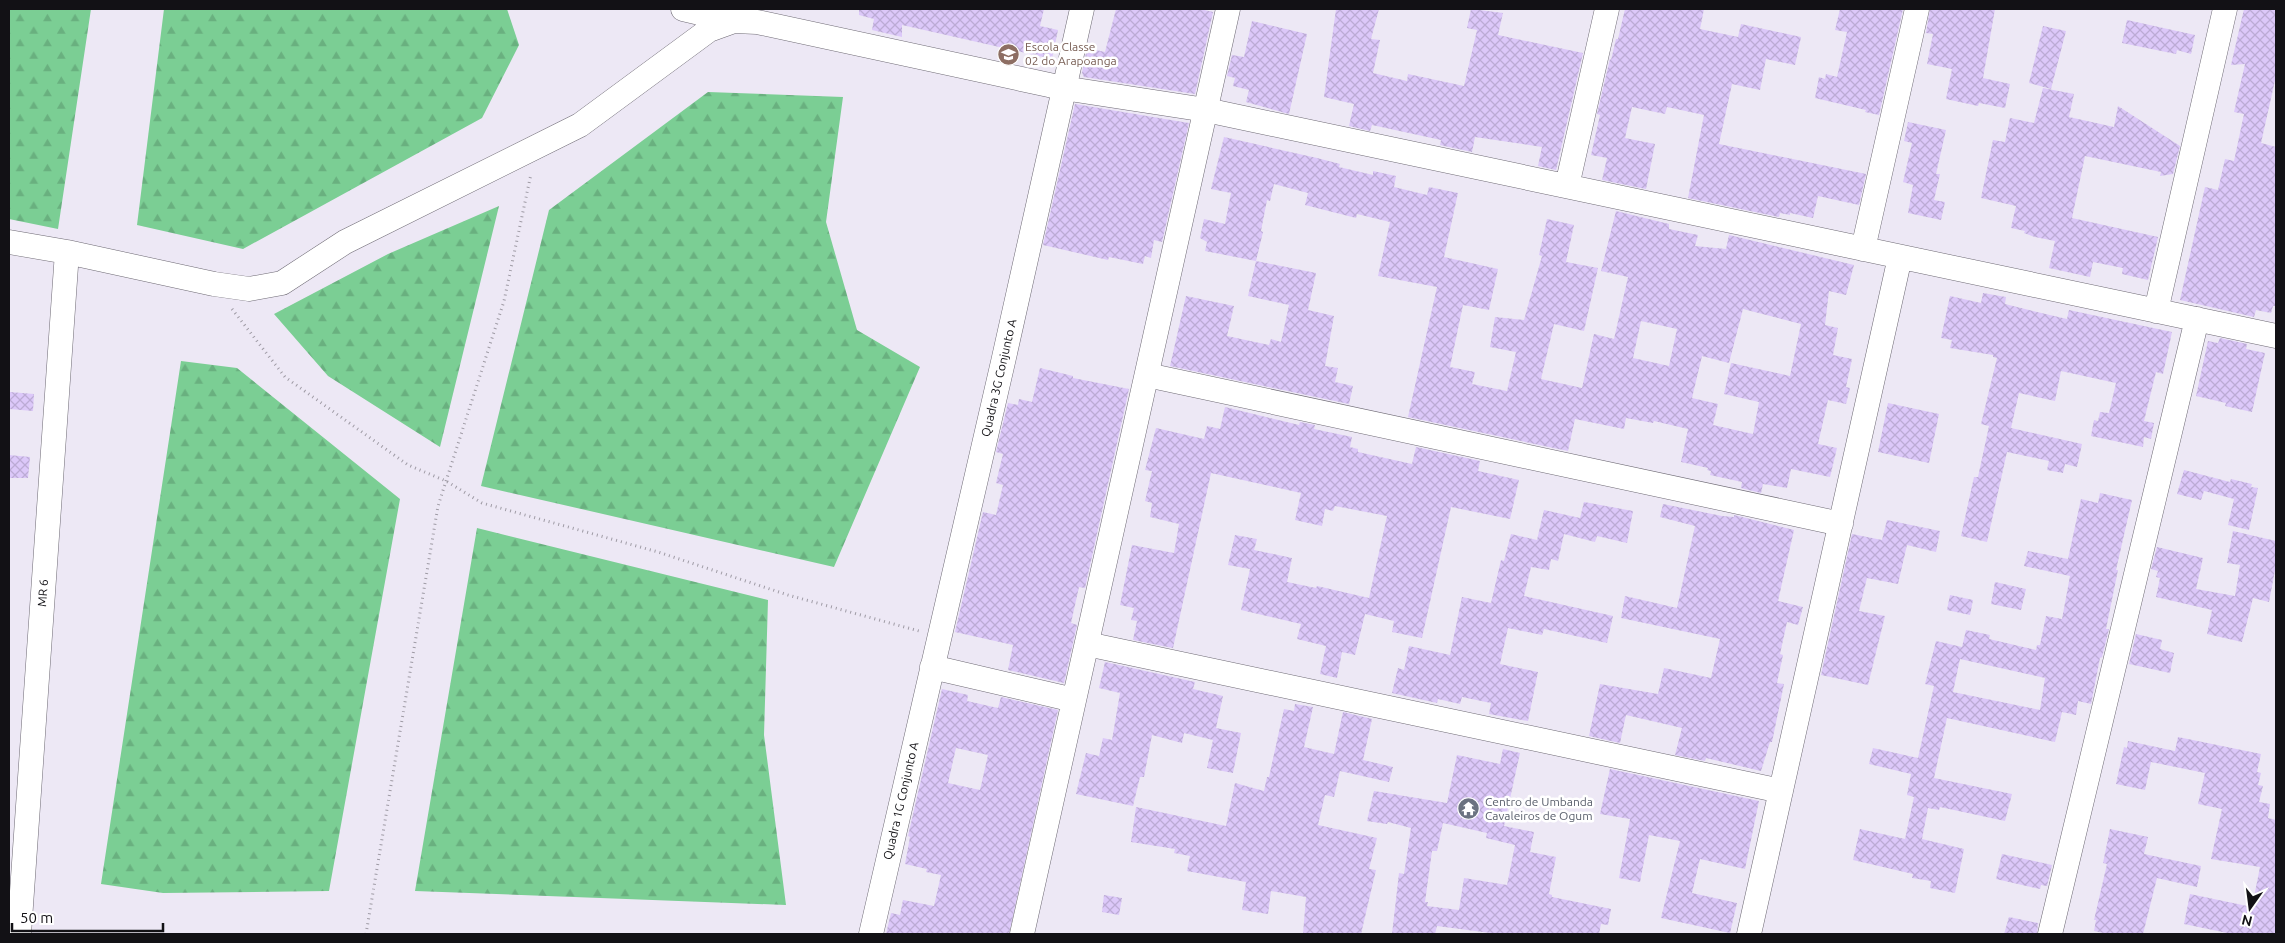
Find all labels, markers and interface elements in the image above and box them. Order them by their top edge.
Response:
place label: Escola Classe 02 do Arapoanga [1025,40,1117,67]
school or university icon: Escola Classe 02 do Arapoanga [997,42,1021,66]
street label: Quadra 3G Conjunto A [979,318,1018,438]
street label: MR 6 [35,579,50,607]
street label: Quadra 1G Conjunto A [881,741,920,861]
place label: Centro de Umbanda Cavaleiros de Ogum [1485,795,1593,822]
temple icon: Centro de Umbanda Cavaleiros de Ogum [1457,797,1481,821]
north arrow [2225,883,2275,933]
scale bar [12,900,164,932]
text: 50 m [20,909,53,926]
text: N [2240,912,2254,930]

